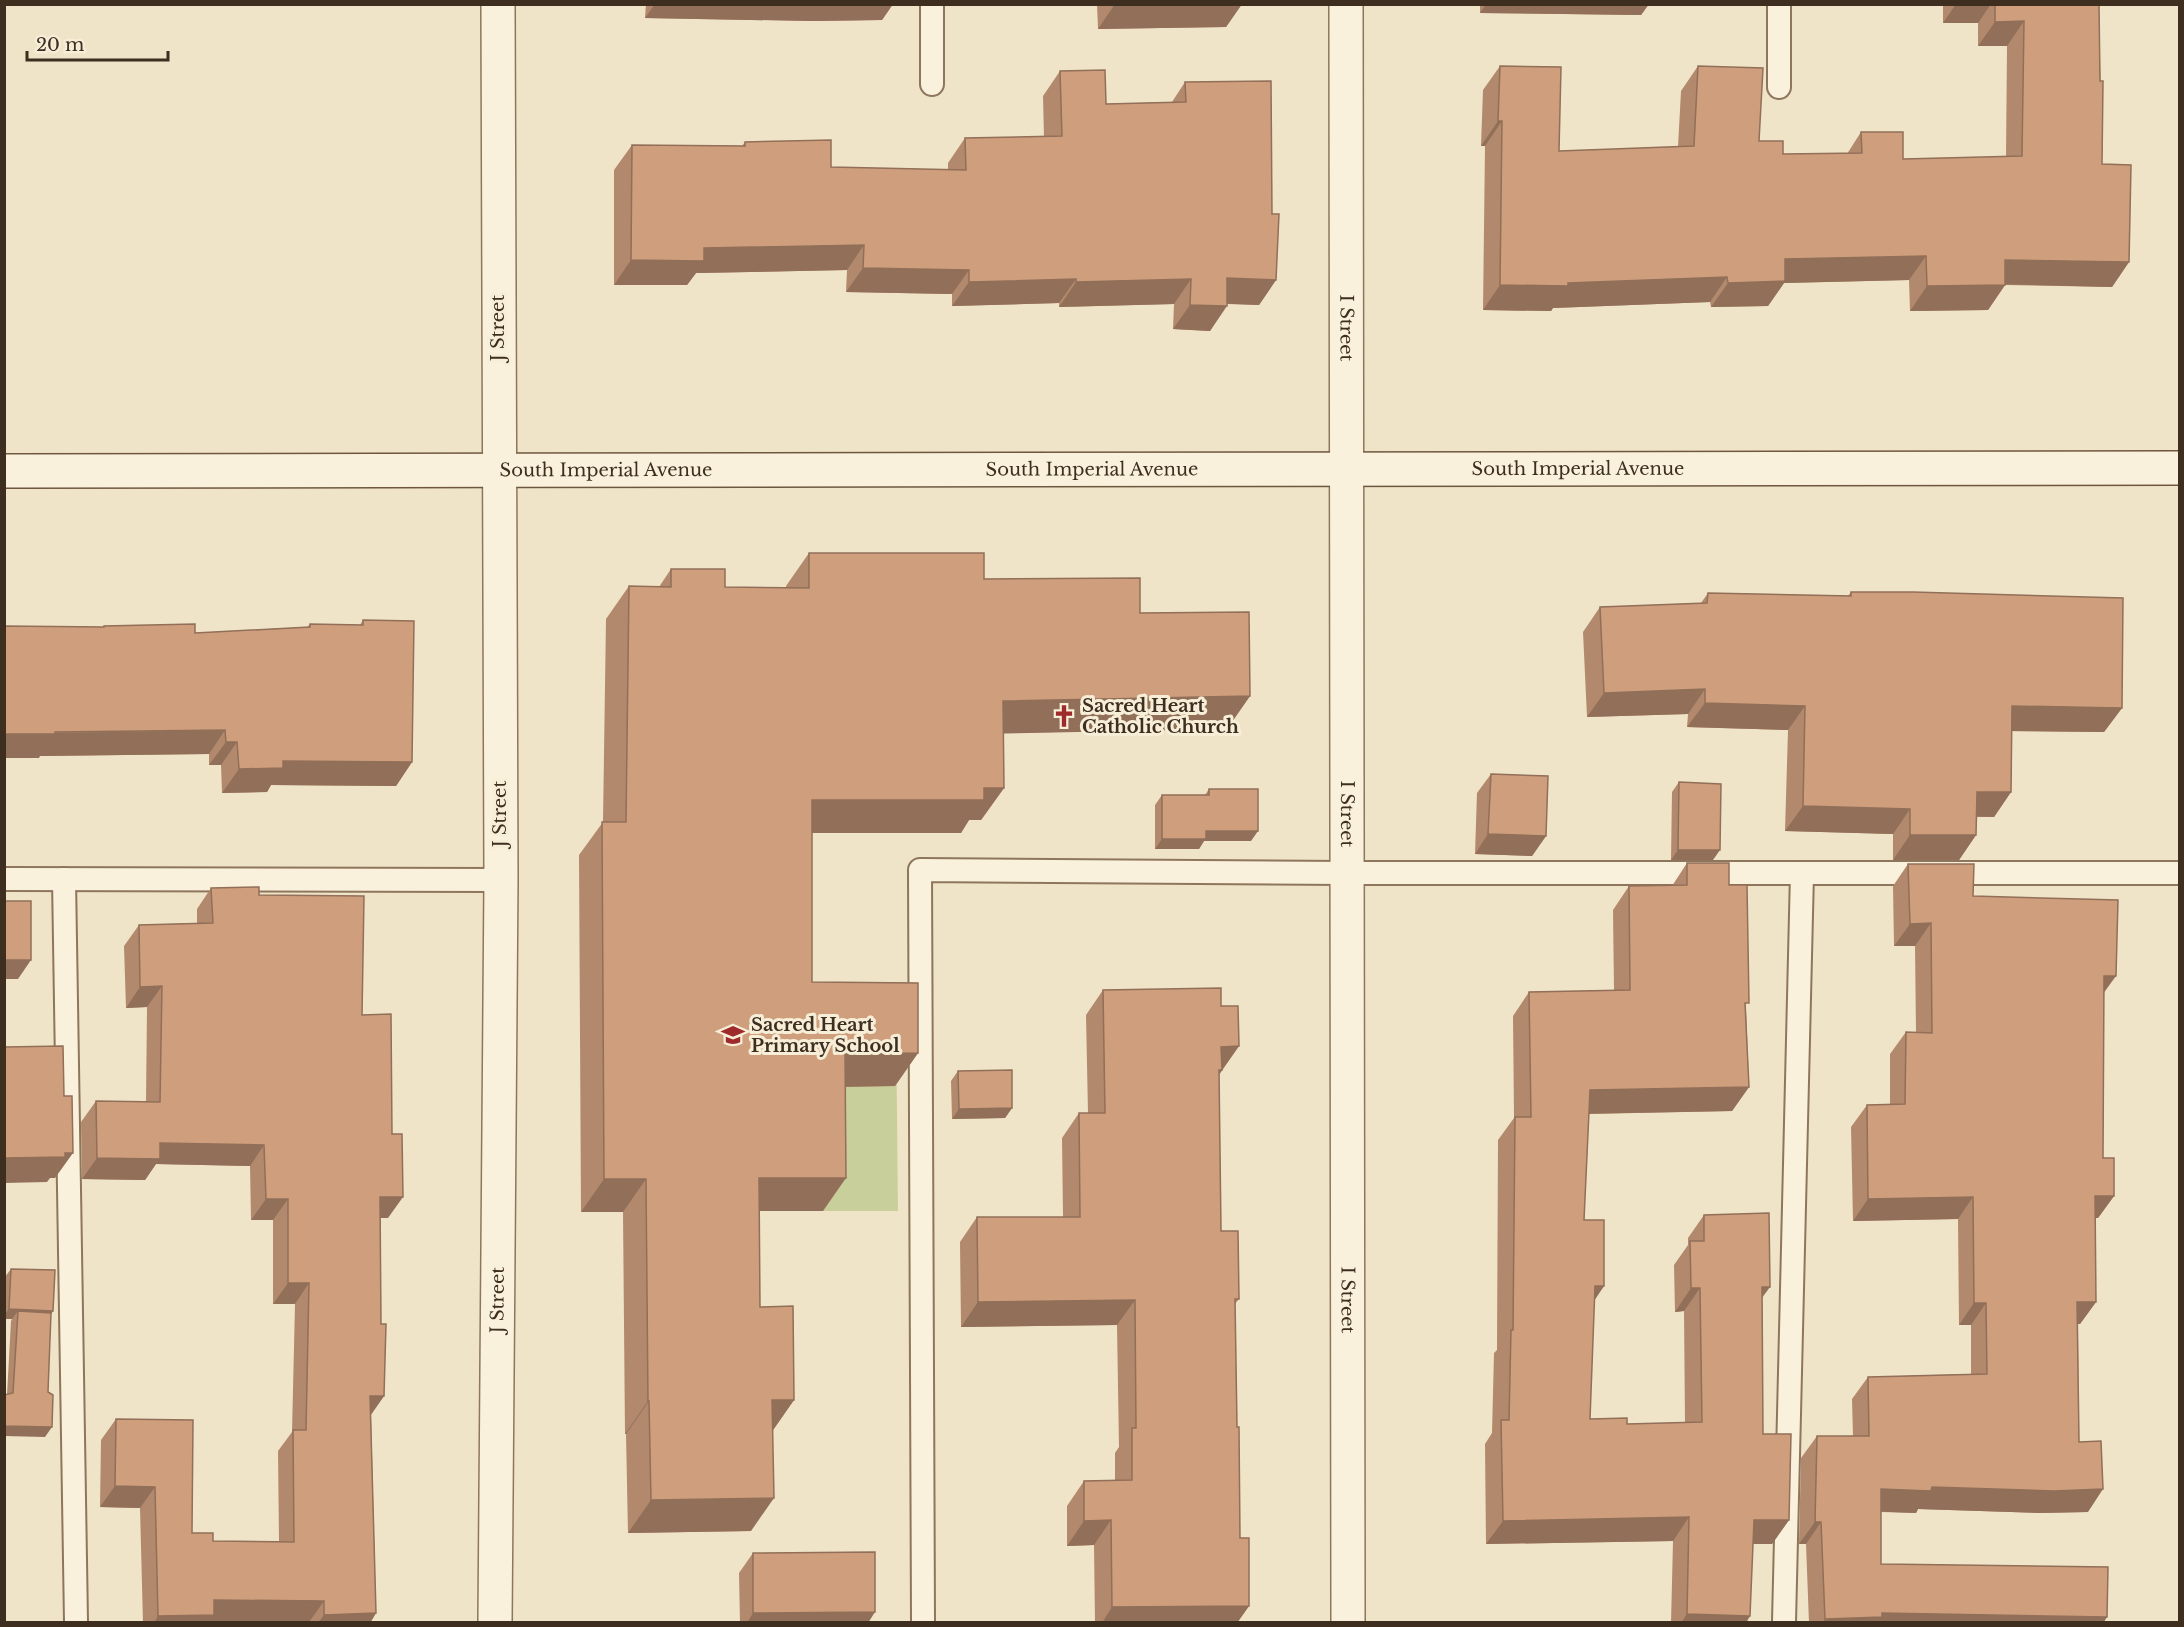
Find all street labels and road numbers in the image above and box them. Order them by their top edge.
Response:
street label: J Street [487,295,509,363]
street label: I Street [1335,295,1357,362]
street label: South Imperial Avenue [986,458,1198,481]
street label: South Imperial Avenue [1472,458,1684,480]
street label: South Imperial Avenue [500,459,712,481]
street label: J Street [489,781,511,849]
street label: I Street [1336,781,1358,848]
street label: J Street [486,1267,509,1335]
street label: I Street [1337,1267,1359,1334]

